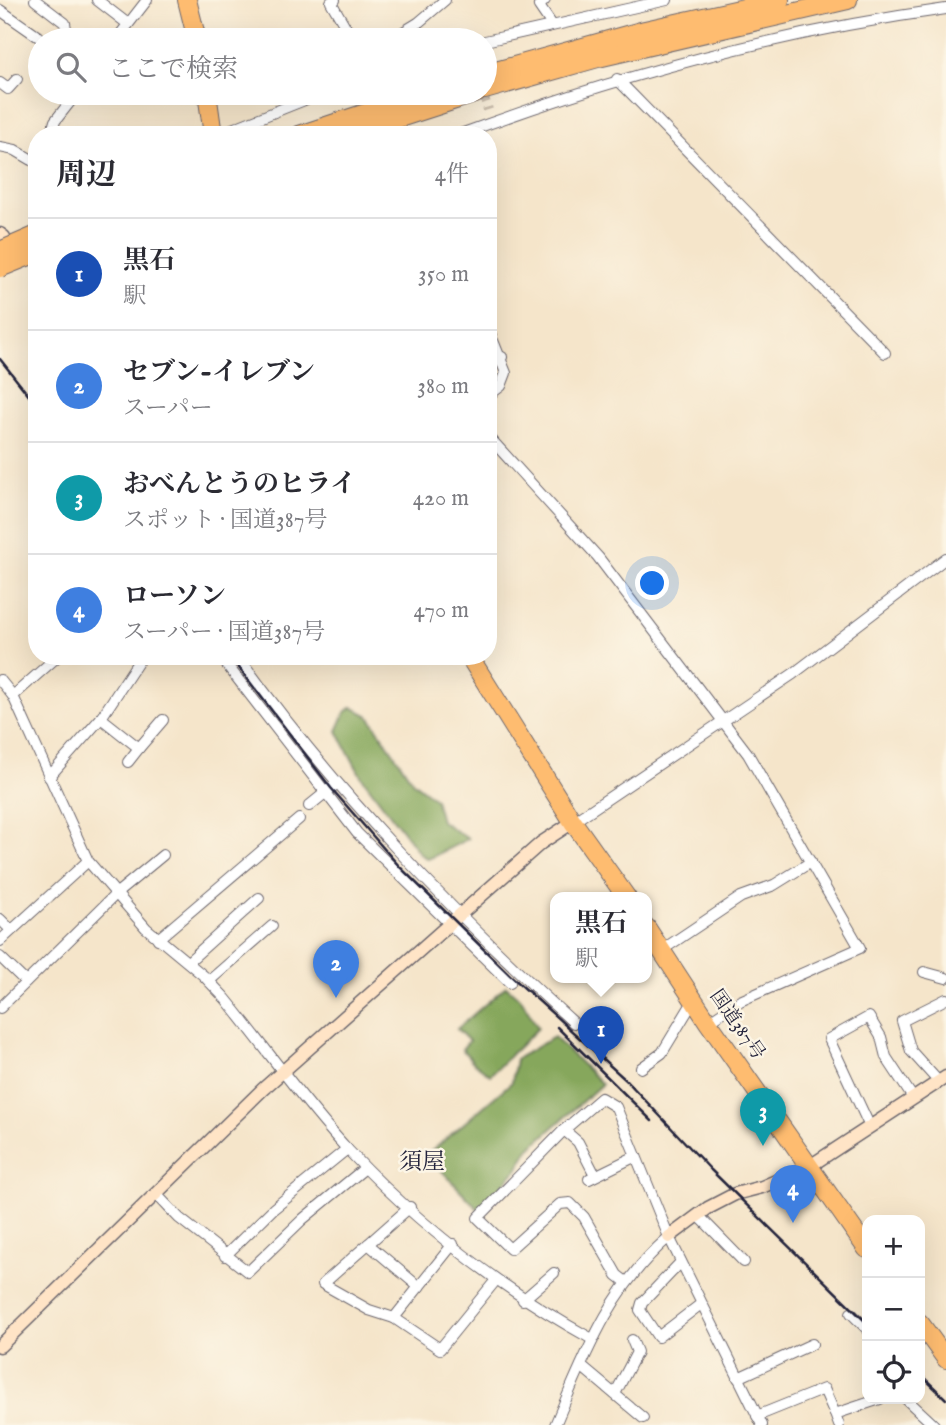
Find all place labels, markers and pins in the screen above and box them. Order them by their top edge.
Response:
pin: 2 [313,940,359,998]
pin: 1 [578,1006,624,1064]
pin: 3 [740,1088,786,1146]
pin: 4 [770,1165,816,1223]

